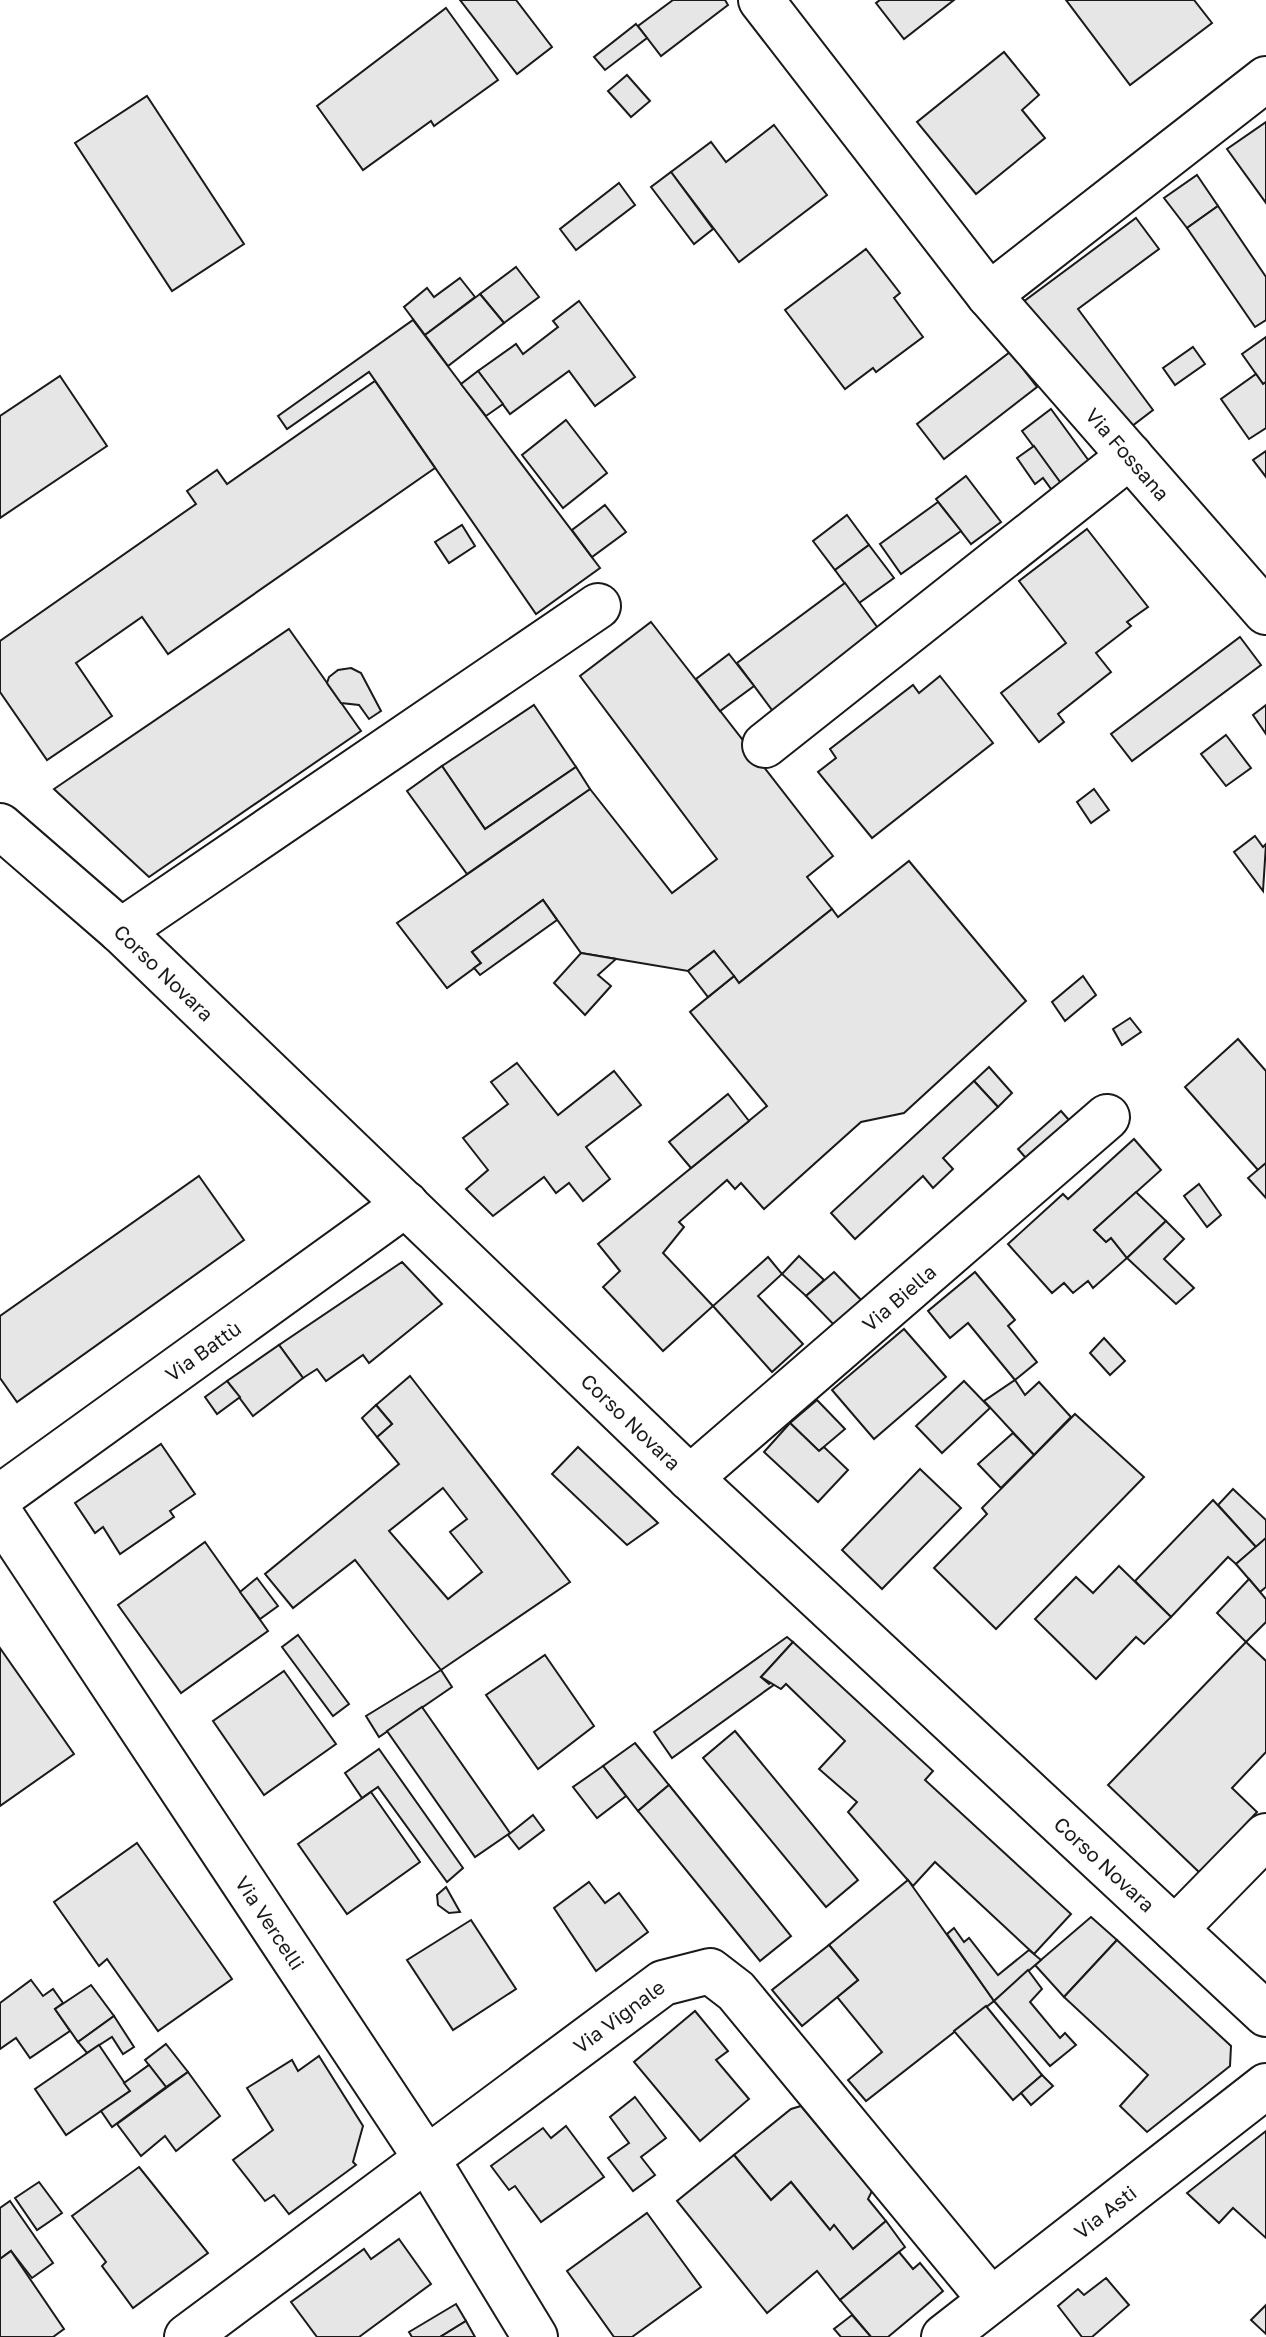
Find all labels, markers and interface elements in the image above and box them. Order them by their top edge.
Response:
street label: Via Fossana [1081,403,1175,505]
street label: Corso Novara [109,919,219,1026]
street label: Via Biella [857,1259,940,1336]
street label: Via Battù [160,1315,245,1386]
street label: Corso Novara [577,1368,686,1475]
street label: Corso Novara [1049,1811,1160,1917]
street label: Via Vercelli [231,1871,310,1974]
street label: Via Vignale [568,1974,669,2058]
street label: Via Asti [1069,2180,1141,2243]

